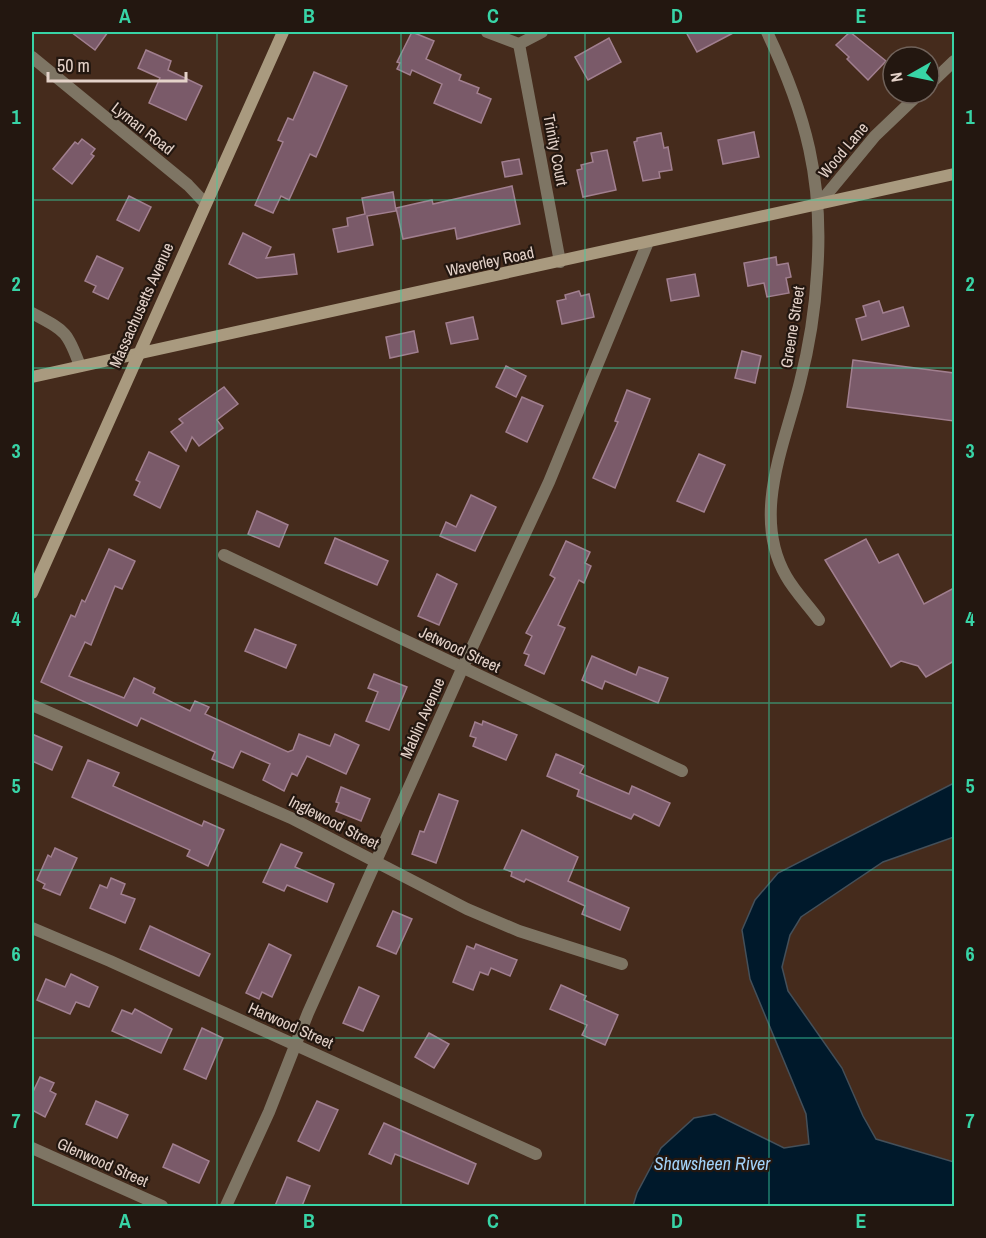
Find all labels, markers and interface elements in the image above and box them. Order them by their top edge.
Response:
text: A [119,2,131,29]
text: B [303,2,315,29]
text: C [487,2,499,29]
text: D [671,2,683,29]
text: E [856,2,867,29]
scale bar [48,45,186,83]
north arrow [881,45,941,105]
text: 50 m [57,53,90,78]
text: N [885,71,908,84]
street label: Lyman Road [107,97,179,159]
text: 1 [11,103,21,130]
text: 1 [965,103,975,130]
street label: Trinity Court [538,112,574,188]
street label: Wood Lane [813,117,873,183]
street label: Massachusetts Avenue [104,239,178,371]
street label: Waverley Road [444,241,536,281]
text: 2 [11,270,21,297]
text: 2 [965,270,975,297]
street label: Greene Street [775,284,809,369]
text: 3 [11,437,21,464]
text: 3 [965,437,975,464]
text: 4 [11,605,21,632]
text: 4 [965,605,975,632]
street label: Jetwood Street [416,621,505,678]
street label: Mablin Avenue [394,674,450,762]
text: 5 [11,772,21,799]
text: 5 [965,772,975,799]
street label: Inglewood Street [285,790,383,854]
text: 6 [11,940,21,967]
text: 6 [965,940,975,967]
street label: Harwood Street [245,996,337,1054]
text: 7 [11,1107,21,1134]
text: 7 [965,1107,975,1134]
street label: Glenwood Street [54,1132,152,1192]
water label: Shawsheen River [654,1151,771,1176]
text: A [119,1207,131,1234]
text: B [303,1207,315,1234]
text: C [487,1207,499,1234]
text: D [671,1207,683,1234]
text: E [856,1207,867,1234]

